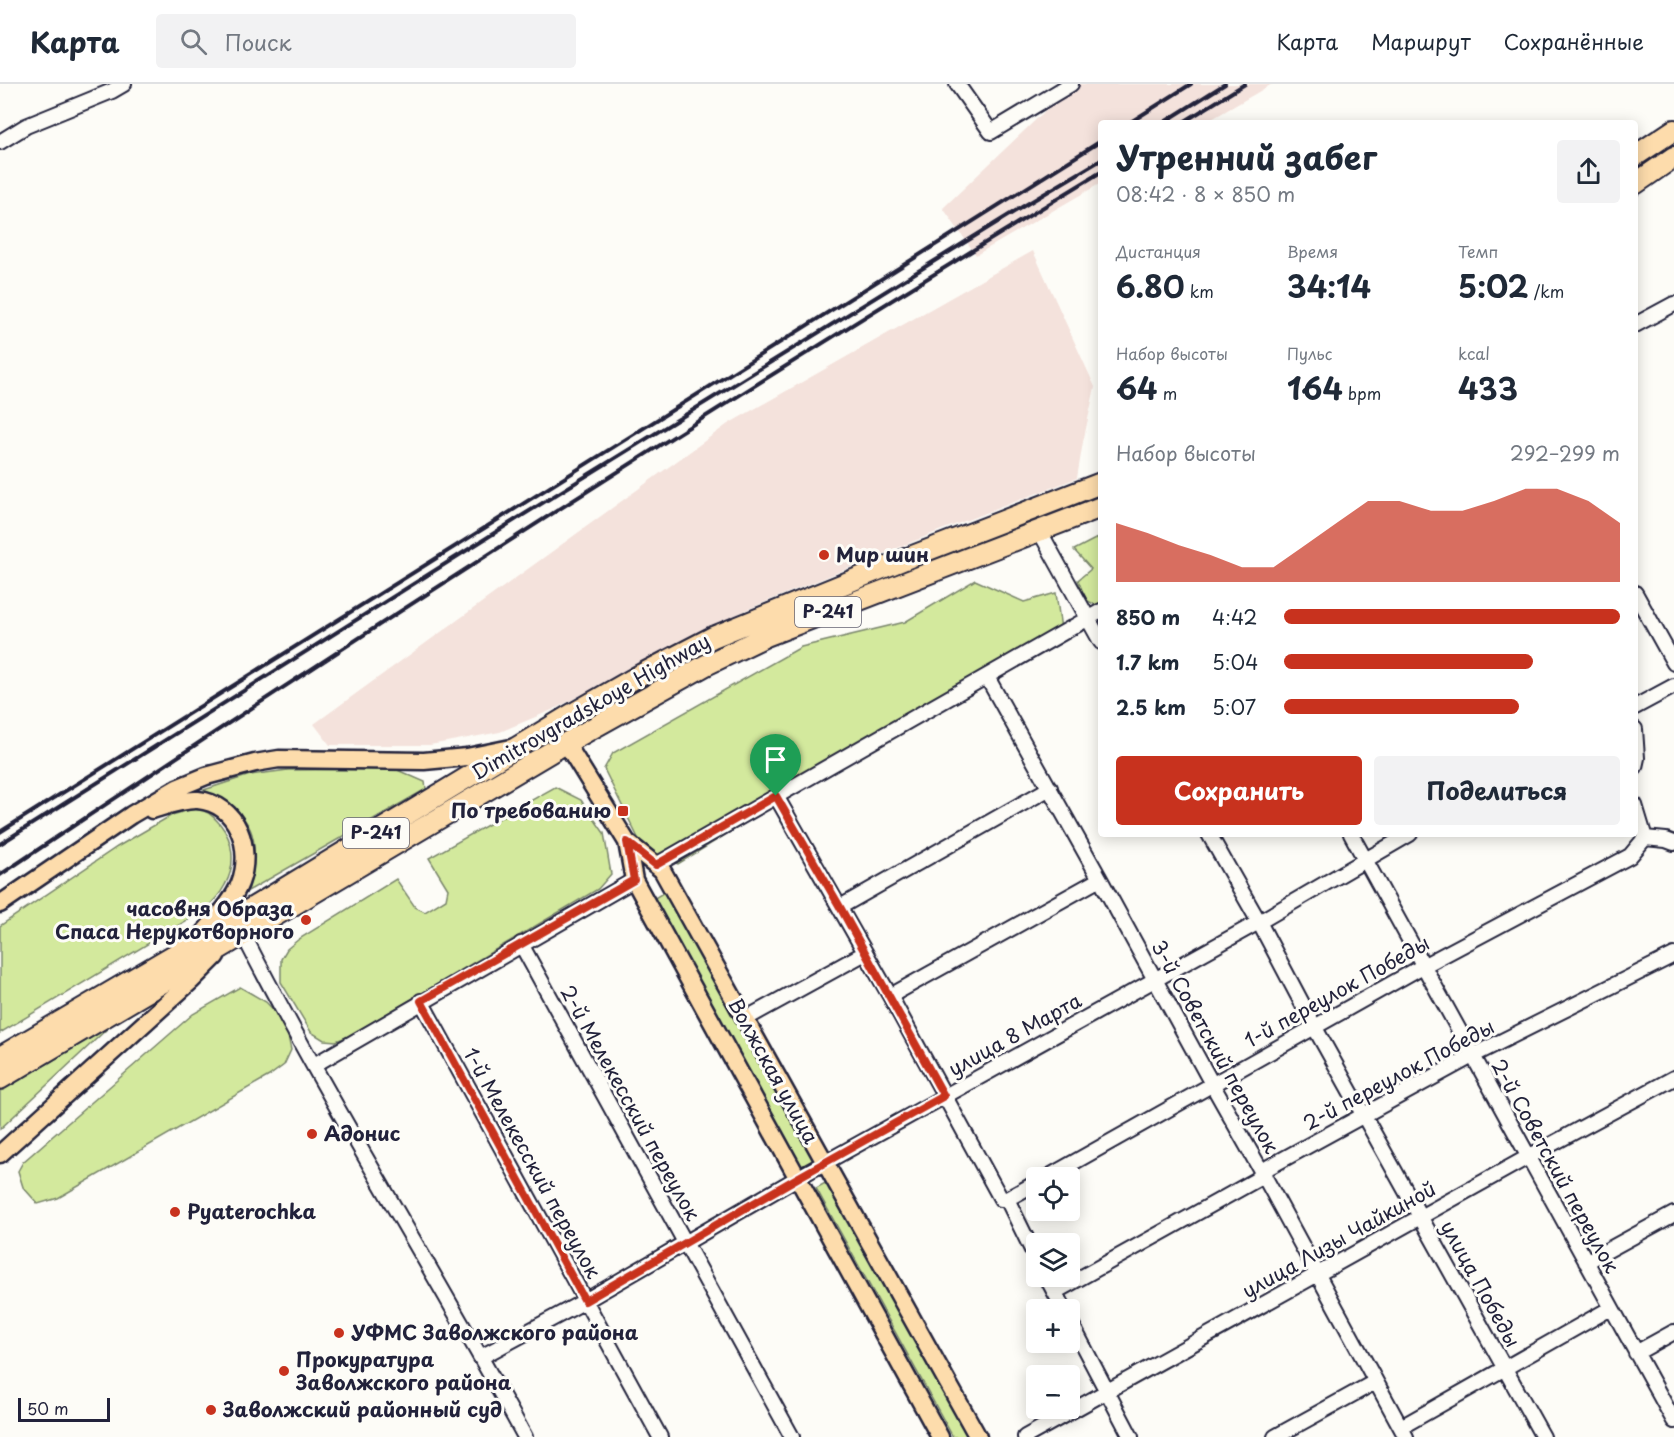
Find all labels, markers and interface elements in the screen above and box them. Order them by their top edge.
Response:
search box [156,14,576,68]
text: Карта [30,20,120,63]
icon: search [177,25,210,58]
text: Поиск [225,25,292,58]
text: Карта [1277,25,1338,57]
text: Маршрут [1371,25,1471,57]
text: Сохранённые [1504,25,1644,57]
text: Утренний забег [1116,131,1377,181]
button: share [1557,140,1620,203]
text: 08:42 · 8 × 850 m [1116,179,1295,209]
text: Дистанция [1116,239,1201,263]
text: Время [1287,239,1338,263]
text: Темп [1458,239,1498,263]
text: 6.80 [1116,263,1185,308]
text: 34:14 [1287,263,1371,308]
text: 5:02 [1458,263,1528,308]
text: km [1185,279,1214,303]
text: /km [1528,279,1564,303]
text: Набор высоты [1116,341,1228,365]
text: Пульс [1287,341,1332,365]
text: kcal [1458,341,1490,365]
text: 64 [1116,365,1158,410]
text: 164 [1287,365,1343,410]
text: 433 [1458,365,1518,410]
text: m [1158,381,1177,405]
text: bpm [1343,381,1381,405]
text: Набор высоты [1116,438,1256,468]
text: 292–299 m [1510,438,1620,468]
place label: Мир шин [836,539,929,569]
marker: Мир шин [817,548,831,562]
road number: Р-241 [795,597,861,627]
text: 850 m [1116,602,1180,632]
text: 4:42 [1212,602,1257,632]
street label: Dimitrovgradskoye Highway [466,625,715,787]
text: 1.7 km [1116,647,1179,677]
text: 5:04 [1212,647,1258,677]
text: 2.5 km [1116,692,1186,722]
text: 5:07 [1212,692,1256,722]
pin [750,734,801,796]
icon: arrive [759,743,792,776]
button: Сохранить [1116,756,1362,825]
button: Поделиться [1374,756,1620,825]
place label: По требованию [451,795,611,825]
marker: По требованию [616,804,630,818]
road number: Р-241 [343,818,409,848]
place label: часовня Образа Спаса Нерукотворного [55,893,294,946]
marker: часовня Образа Спаса Нерукотворного [299,913,313,927]
street label: 1-й переулок Победы [1238,928,1435,1055]
street label: 3-й Советский переулок [1145,934,1287,1159]
street label: 2-й Мелекесский переулок [553,979,708,1226]
street label: улица 8 Марта [942,985,1087,1083]
street label: Волжская улица [721,992,827,1149]
street label: 2-й переулок Победы [1298,1011,1500,1137]
street label: 1-й Мелекесский переулок [457,1041,609,1284]
street label: 2-й Советский переулок [1484,1053,1627,1278]
place label: Адонис [324,1118,401,1148]
marker: Адонис [305,1127,319,1141]
map controls [1026,1167,1080,1419]
button: locate [1026,1167,1080,1221]
street label: улица Лизы Чайкиной [1236,1173,1441,1305]
place label: Pyaterochka [187,1196,317,1226]
marker: Pyaterochka [168,1205,182,1219]
street label: улица Победы [1434,1215,1528,1352]
button: layers [1026,1233,1080,1287]
button: + [1026,1299,1080,1353]
place label: УФМС Заволжского района [351,1317,639,1347]
marker: УФМС Заволжского района [332,1326,346,1340]
place label: Прокуратура Заволжского района [295,1344,512,1397]
marker: Прокуратура Заволжского района [277,1364,291,1378]
button: − [1026,1365,1080,1419]
place label: Заволжский районный суд [222,1394,502,1424]
scale bar [18,1395,110,1422]
text: 50 m [27,1396,68,1420]
marker: Заволжский районный суд [204,1403,218,1417]

